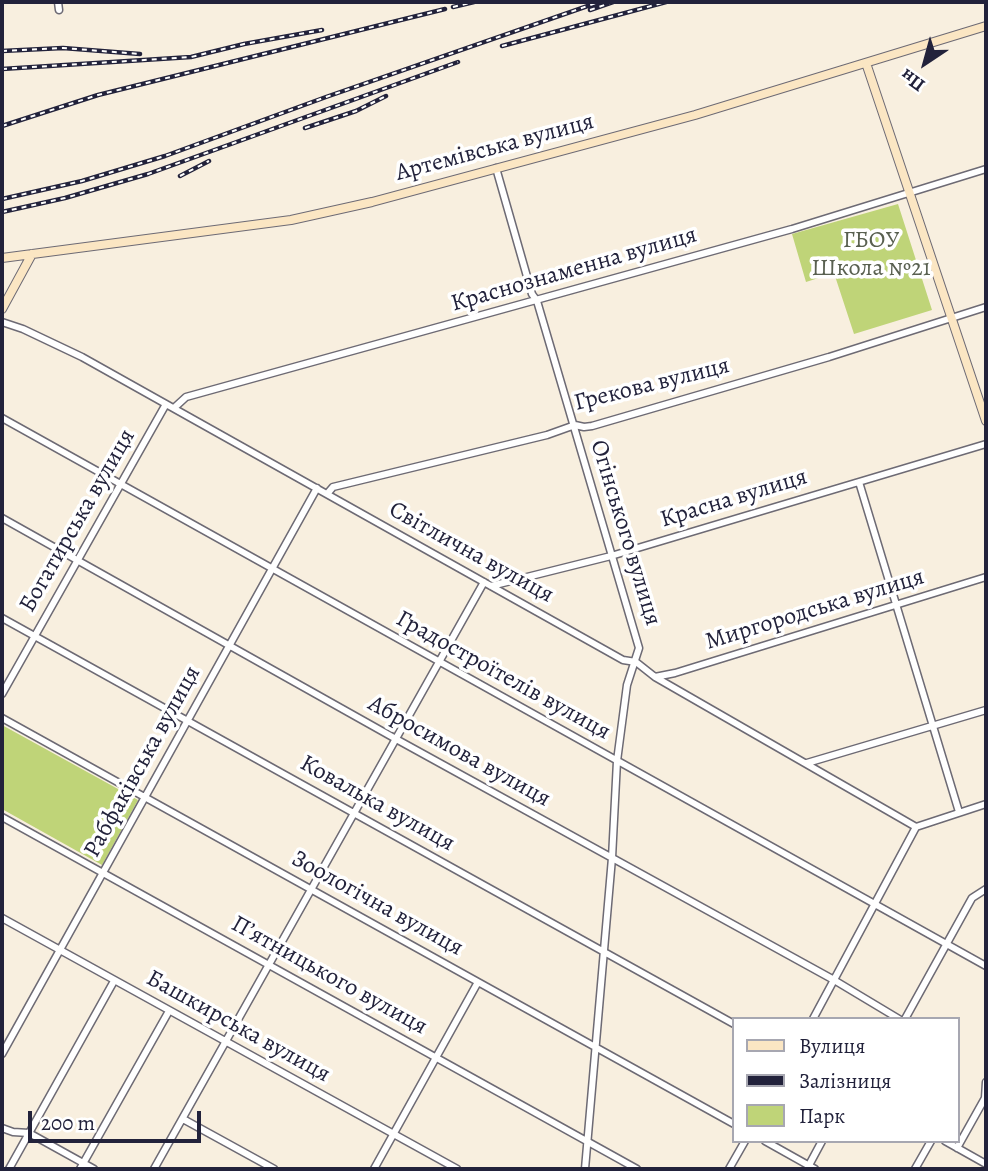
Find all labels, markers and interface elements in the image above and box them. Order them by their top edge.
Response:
north arrow [890,28,960,98]
text: Пн [895,62,930,98]
street label: Артемівська вулиця [393,108,597,188]
street label: Краснознаменна вулиця [448,221,700,319]
park label: ГБОУ Школа №21 [811,227,931,283]
street label: Грекова вулиця [571,352,733,418]
street label: Богатирська вулиця [14,424,142,618]
street label: Огінського вулиця [583,437,667,629]
street label: Красна вулиця [657,463,811,535]
street label: Світлична вулиця [384,496,558,610]
street label: Миргородська вулиця [702,563,928,657]
street label: Градостроїтелiв вулиця [391,605,615,747]
street label: Рабфаківська вулиця [78,661,208,863]
street label: Абросимова вулиця [363,690,555,814]
street label: Ковалька вулиця [295,750,459,858]
street label: Зоологічна вулиця [286,845,468,963]
street label: П’ятницького вулиця [226,910,432,1042]
street label: Башкирська вулиця [141,964,335,1090]
legend [732,1017,960,1143]
text: Вулиця [799,1032,865,1060]
text: Залізниця [799,1067,891,1095]
scale bar [32,1098,205,1142]
text: Парк [799,1102,845,1130]
text: 200 m [41,1109,95,1137]

